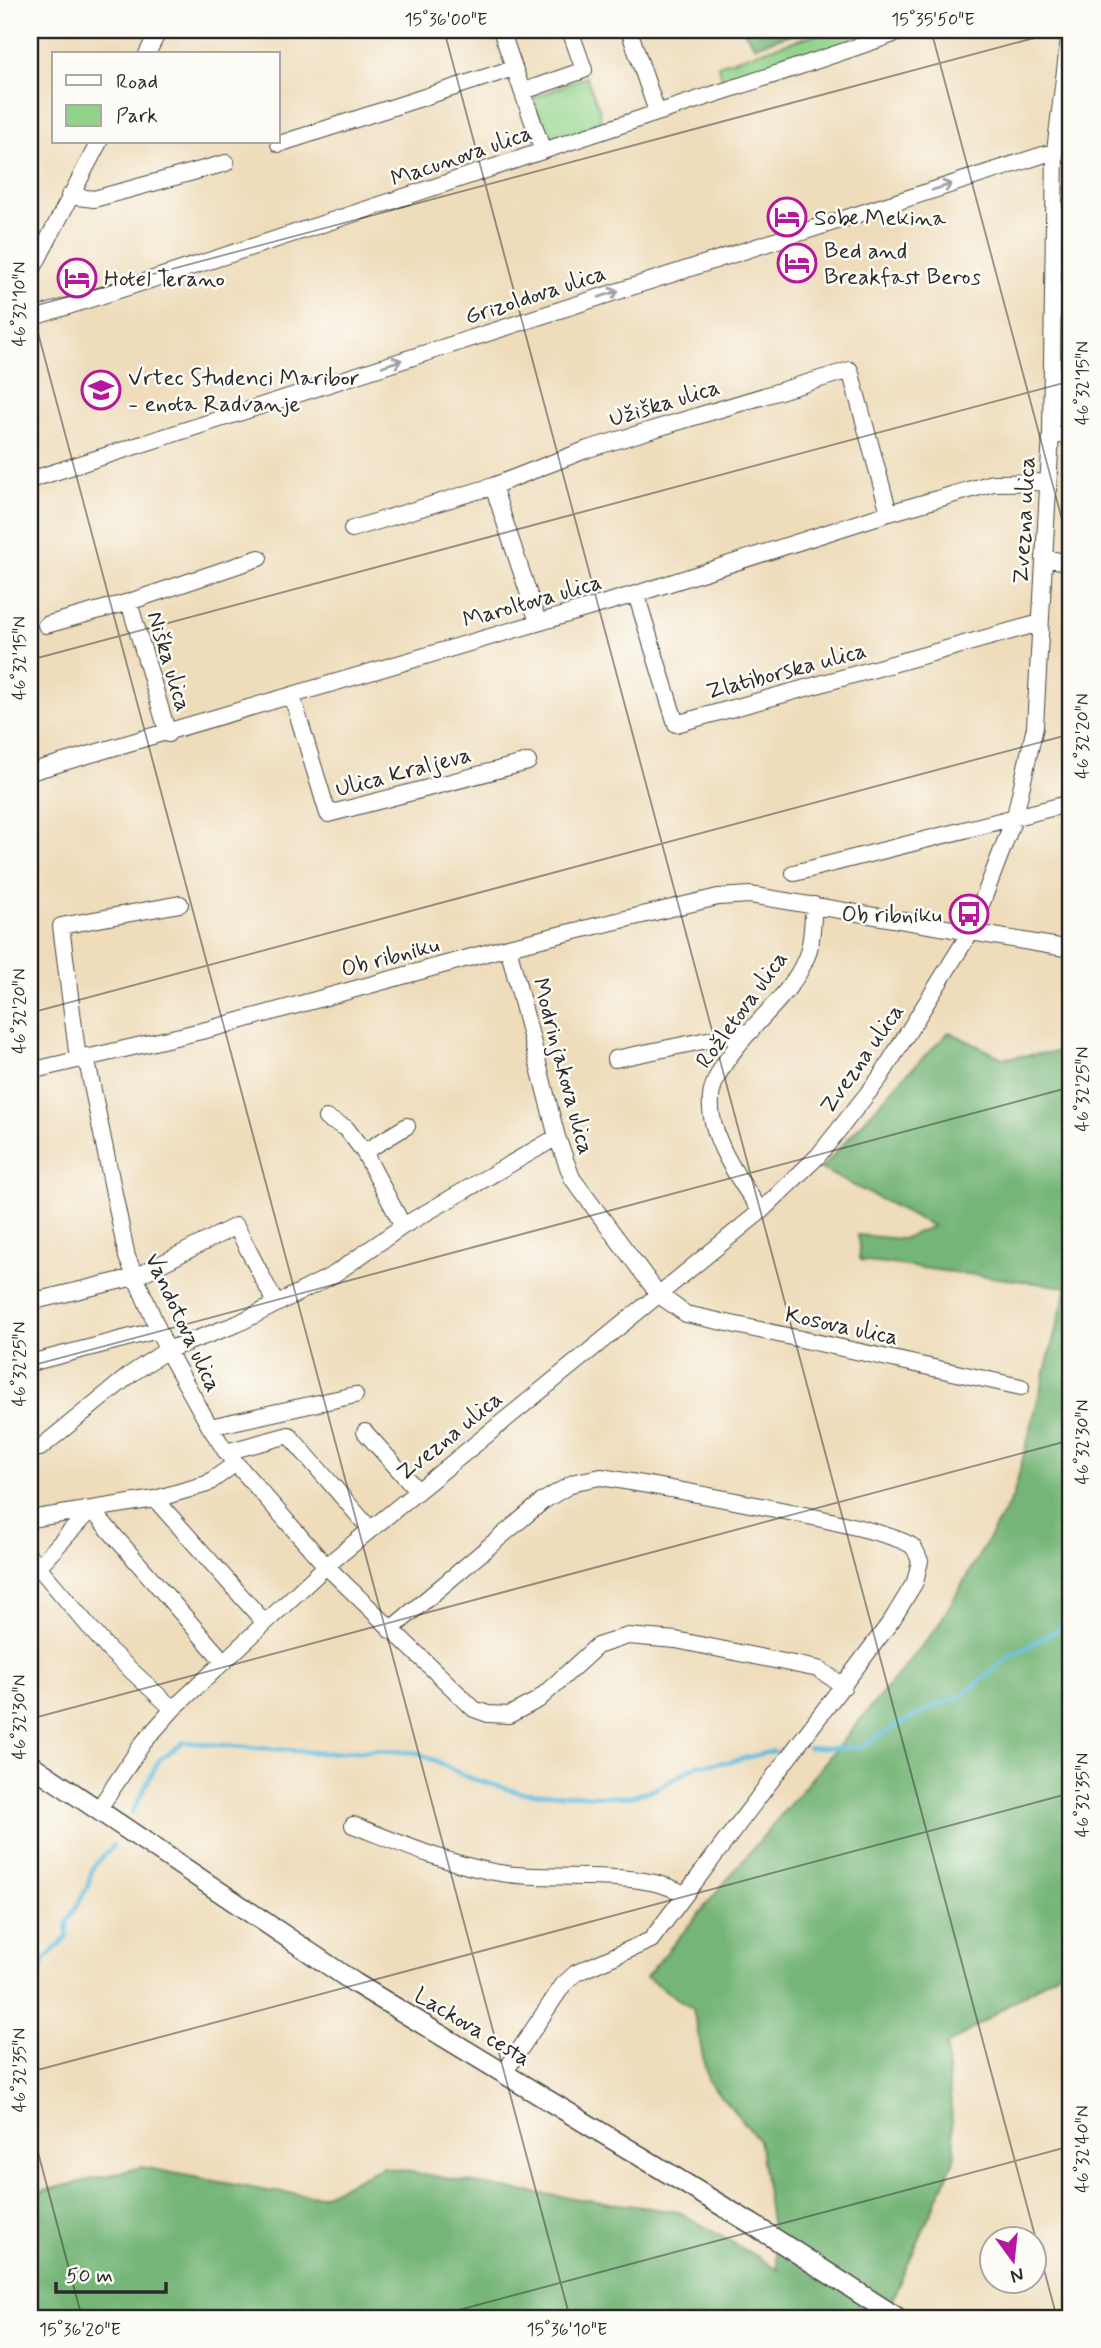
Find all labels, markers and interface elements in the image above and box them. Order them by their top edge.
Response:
text: 15°36'00"E [404,8,488,32]
text: 15°35'50"E [891,8,975,32]
legend [52,52,280,144]
text: Road [116,68,158,96]
text: Park [116,102,158,130]
street label: Macunova ulica [387,119,536,195]
one-way arrow [931,180,953,192]
hotel icon: Sobe Mekina [766,196,808,238]
place label: Sobe Mekina [814,204,946,234]
place label: Bed and Breakfast Beros [824,237,981,293]
hotel icon: Bed and Breakfast Beros [776,242,818,284]
hotel icon: Hotel Terano [56,257,98,299]
street label: Grizoldova ulica [461,259,610,333]
text: 46°32'10"N [8,262,32,346]
place label: Hotel Terano [104,265,225,295]
one-way arrow [598,287,620,300]
text: 46°32'15"N [1071,341,1095,425]
one-way arrow [381,356,403,368]
place label: Vrtec Studenci Maribor - enota Radvanje [128,364,360,420]
school or university icon: Vrtec Studenci Maribor - enota Radvanje [80,369,122,411]
street label: Užiška ulica [605,373,724,435]
street label: Zvezna ulica [1007,455,1043,585]
street label: Maroltova ulica [460,568,606,636]
street label: Niška ulica [139,608,198,715]
text: 46°32'15"N [8,616,32,700]
street label: Zlatiborska ulica [703,636,870,708]
text: 46°32'20"N [1071,693,1095,779]
street label: Ulica Kraljeva [332,740,475,805]
bus stop icon: Ob ribniku [948,893,990,935]
place label: Ob ribniku [841,901,942,931]
street label: Ob ribniku [338,930,443,985]
street label: Rožletova ulica [690,945,795,1075]
text: 46°32'20"N [8,968,32,1054]
street label: Modrinjakova ulica [524,975,600,1158]
street label: Zvezna ulica [814,998,912,1120]
text: 46°32'25"N [1071,1047,1095,1131]
street label: Vandotova ulica [137,1248,228,1397]
street label: Kosova ulica [782,1300,901,1354]
text: 46°32'25"N [8,1322,32,1406]
street label: Zvezna ulica [391,1385,509,1488]
text: 46°32'30"N [1071,1400,1095,1484]
text: 46°32'30"N [8,1675,32,1759]
text: 46°32'35"N [1071,1753,1095,1837]
street label: Lackova cesta [408,1981,536,2074]
text: 46°32'35"N [8,2028,32,2112]
text: 46°32'40"N [1071,2105,1095,2193]
north arrow [978,2226,1048,2296]
scale bar [56,2250,166,2294]
text: N [1008,2261,1026,2289]
text: 50 m [66,2262,113,2290]
text: 15°36'20"E [39,2318,121,2342]
text: 15°36'10"E [526,2318,608,2342]

